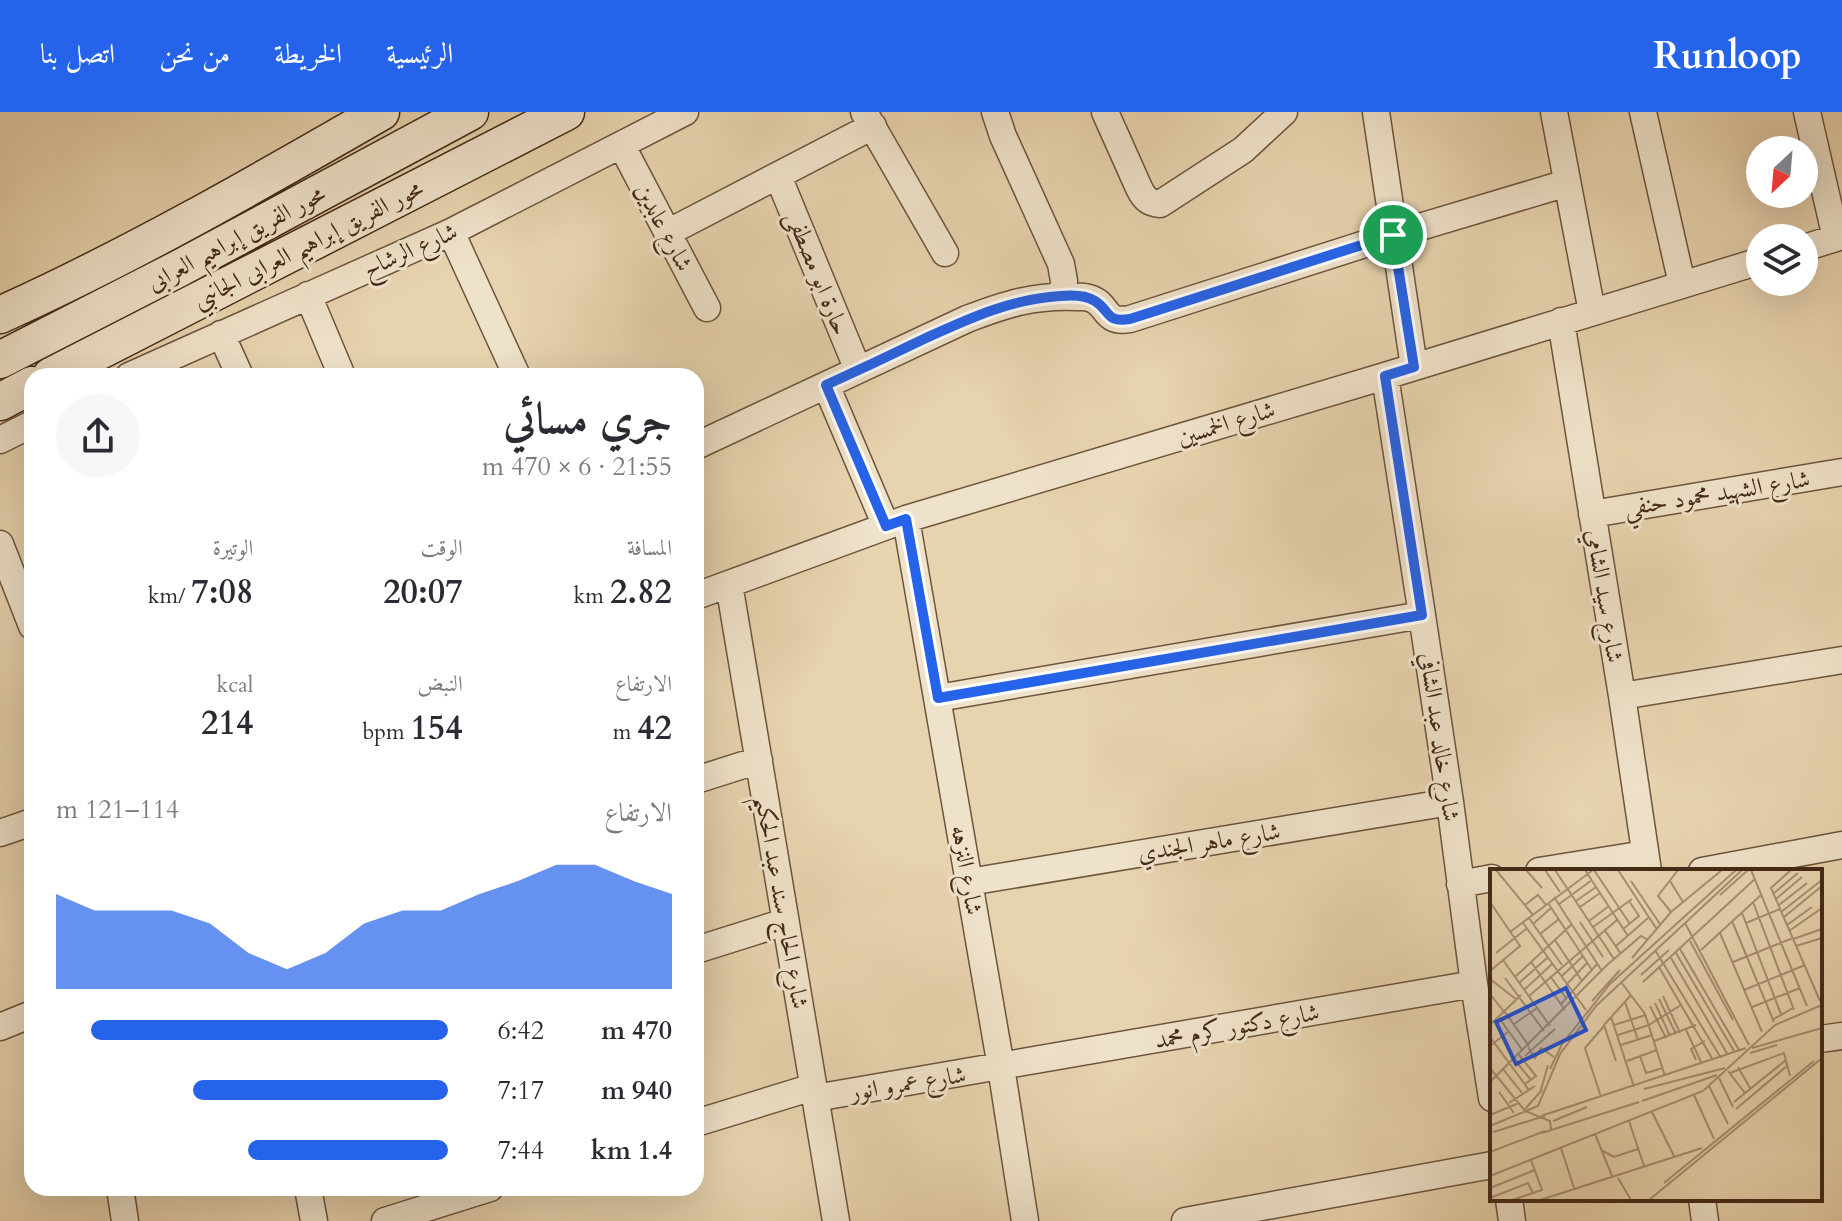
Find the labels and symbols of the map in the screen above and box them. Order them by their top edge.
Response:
north arrow [1746,136,1818,208]
street label: محور الفريق إبراهيم العرابى الجانبي [187,172,433,323]
street label: محور الفريق إبراهيم العرابى [141,177,335,306]
street label: شارع عابدين [624,177,701,279]
pin [1359,201,1427,269]
street label: حارة ابو مصطفى [778,206,857,340]
street label: شارع الرشاح [358,215,464,290]
street label: شارع الخمسين [1173,393,1280,457]
street label: شارع الشهيد محمود حنفي [1622,463,1813,530]
street label: شارع سيد الشامي [1575,527,1631,666]
street label: شارع خالد عبد الشافي [1408,650,1468,824]
street label: شارع الحاج سند عبد الحكيم [740,793,817,1013]
street label: شارع ماهر الجندي [1135,815,1283,873]
street label: شارع النزهه [939,823,991,918]
inset map [1490,869,1822,1201]
street label: شارع دكتور كرم محمد [1152,996,1323,1061]
street label: شارع عمرو انور [846,1058,969,1112]

